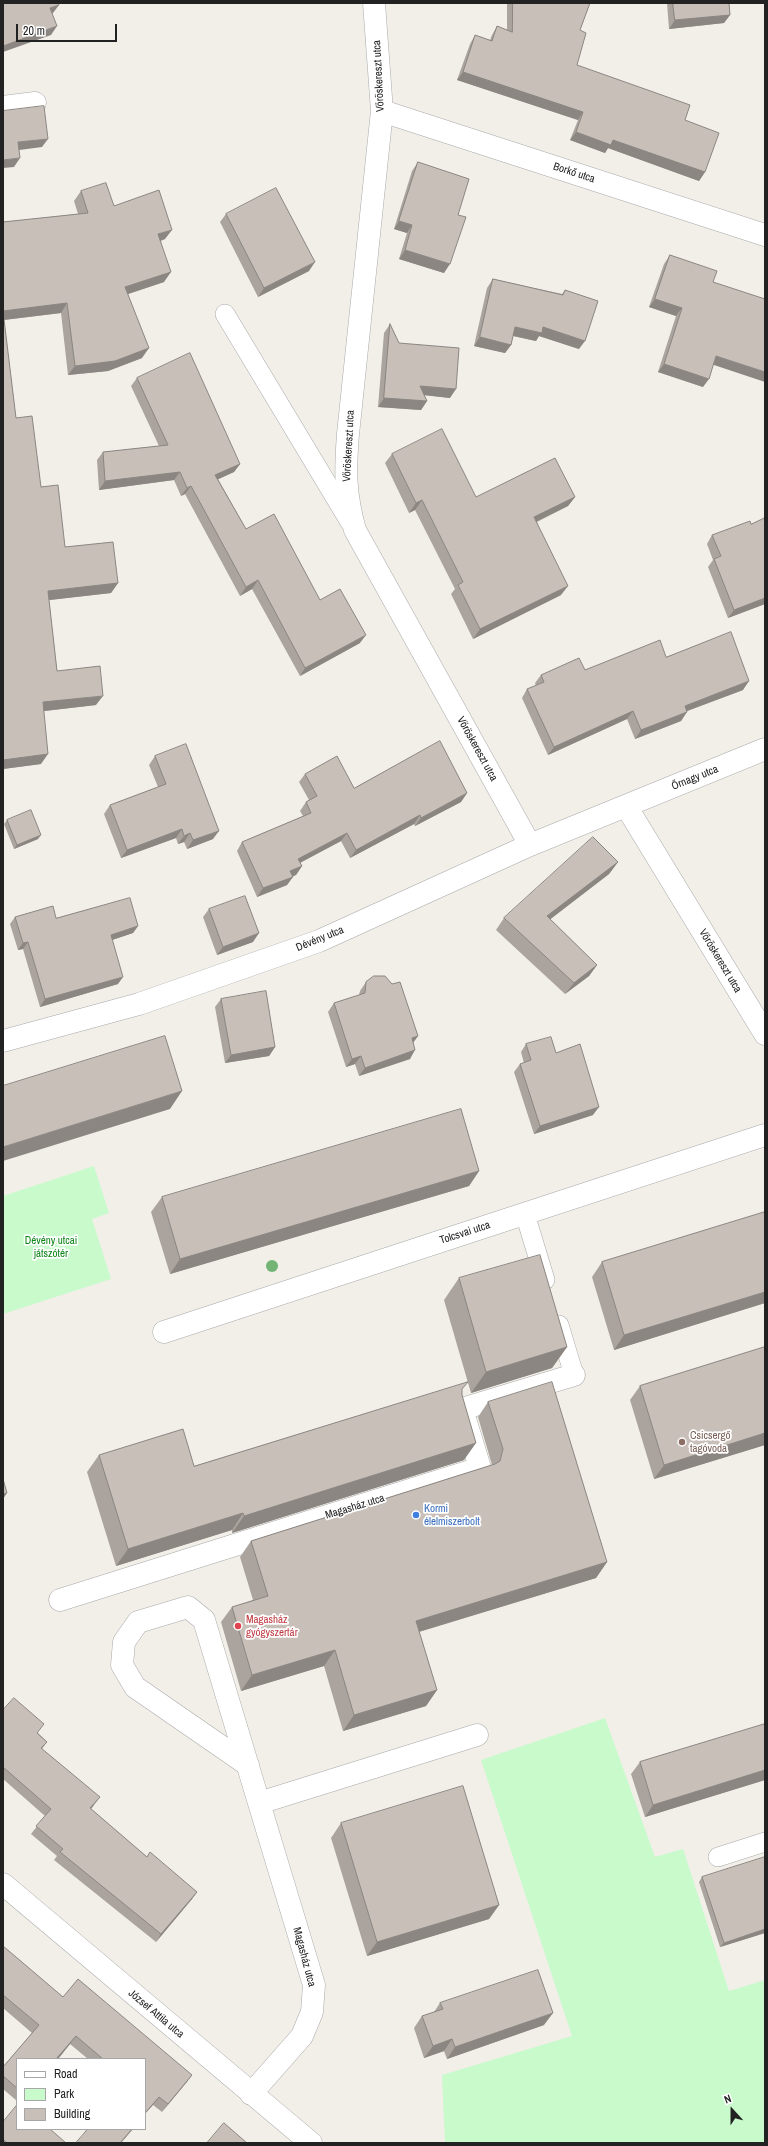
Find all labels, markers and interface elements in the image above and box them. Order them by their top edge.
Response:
scale bar [18,16,119,42]
text: 20 m [23,23,45,39]
street label: Vöröskereszt utca [371,40,387,112]
street label: Borkő utca [551,160,597,186]
street label: Vöröskereszt utca [341,410,357,482]
street label: Vöröskereszt utca [454,714,500,784]
street label: Őrnagy utca [670,763,720,793]
street label: Dévény utca [294,923,346,955]
street label: Vöröskereszt utca [696,927,744,995]
street label: Tolcsvai utca [438,1219,492,1247]
park label: Dévény utcai játszótér [25,1234,77,1260]
place label: Csicsergő tagóvoda [690,1429,731,1455]
marker: Csicsergő tagóvoda [677,1437,687,1447]
street label: Magasház utca [324,1492,386,1522]
place label: Kormi élelmiszerbolt [424,1502,480,1528]
marker: Kormi élelmiszerbolt [411,1510,421,1520]
place label: Magasház gyógyszertár [246,1613,298,1639]
marker: Magasház gyógyszertár [233,1621,243,1631]
street label: Magasház utca [290,1926,318,1988]
street label: József Attila utca [125,1987,187,2041]
legend [16,2058,146,2130]
text: Road [54,2066,78,2082]
text: Park [54,2086,74,2102]
north arrow [712,2090,752,2130]
text: N [722,2091,733,2107]
text: Building [54,2106,90,2122]

